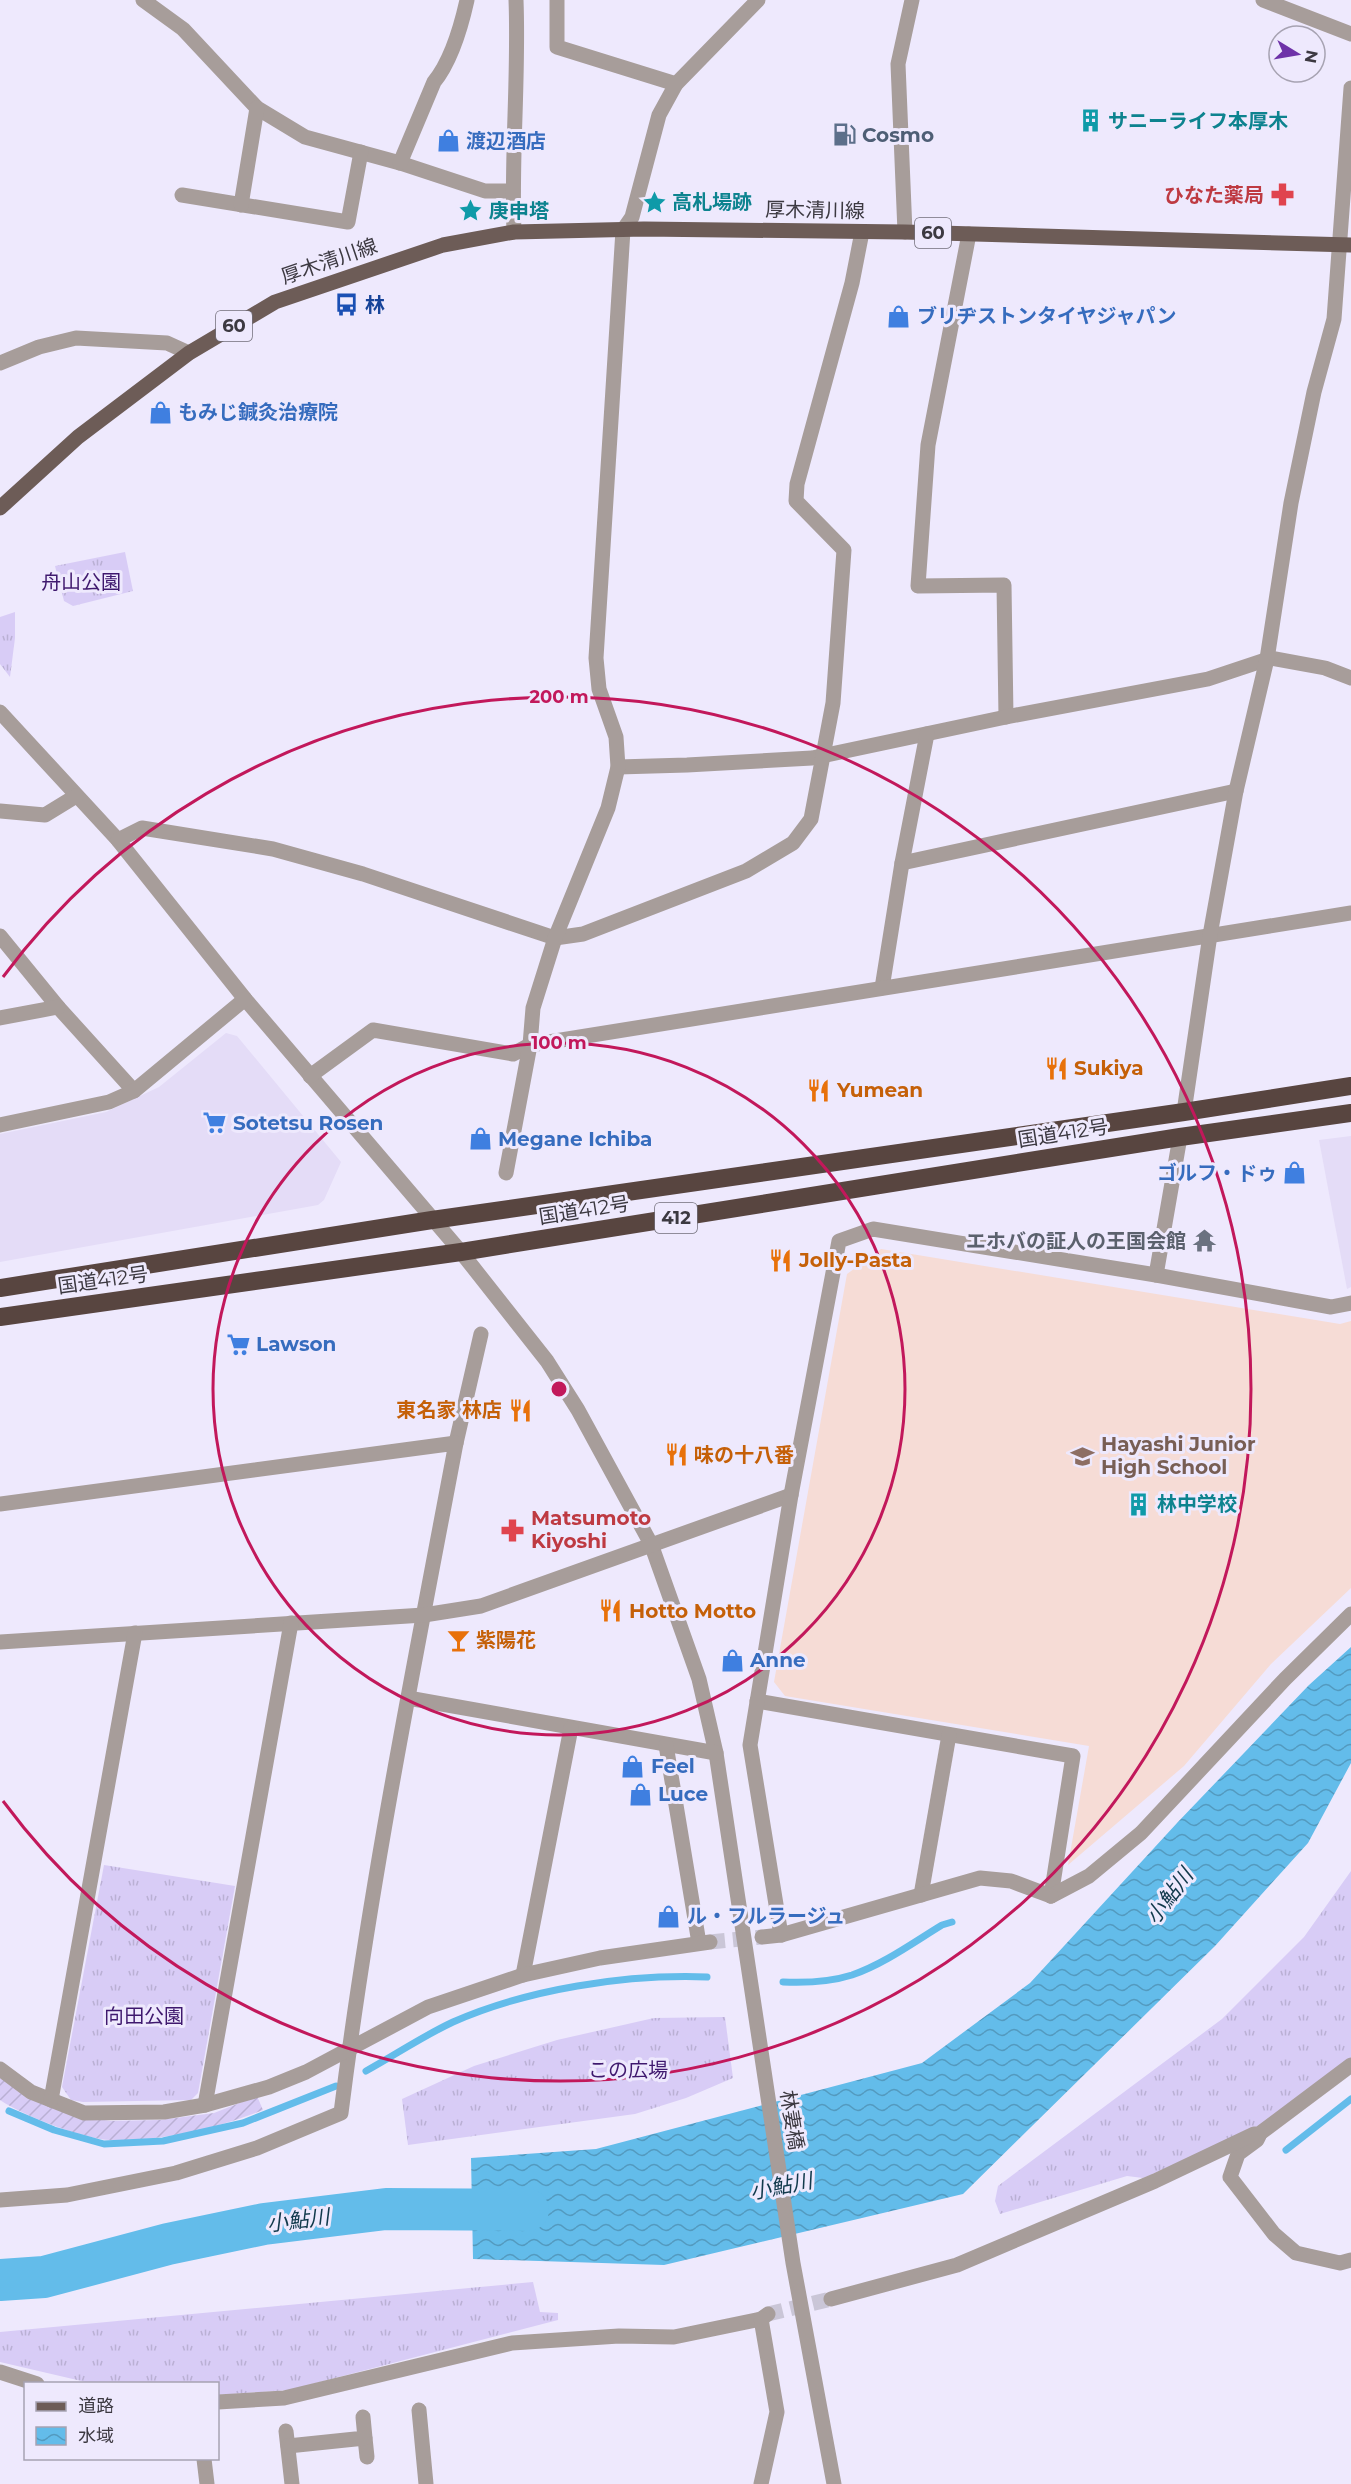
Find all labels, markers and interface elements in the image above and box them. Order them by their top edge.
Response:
north arrow [1267,24,1327,84]
text: N [1301,49,1322,65]
building icon: サニーライフ本厚木 [1077,108,1103,134]
place label: サニーライフ本厚木 [1108,109,1288,133]
fuel station icon: Cosmo [831,122,857,148]
place label: Cosmo [862,123,934,147]
shop icon: 渡辺酒店 [435,128,461,154]
place label: 渡辺酒店 [466,129,546,153]
pharmacy icon: ひなた薬局 [1269,182,1295,208]
place label: ひなた薬局 [1164,183,1264,207]
place icon: 高札場跡 [641,189,667,215]
place label: 高札場跡 [672,190,752,214]
street label: 厚木清川線 [765,197,865,223]
place icon: 庚申塔 [458,198,484,224]
place label: 庚申塔 [489,199,549,223]
road number: 60 [915,218,951,248]
street label: 厚木清川線 [278,233,380,289]
bus stop icon: 林 [334,292,360,318]
place label: 林 [365,293,385,317]
shop icon: ブリヂストンタイヤジャパン [886,303,912,329]
place label: ブリヂストンタイヤジャパン [917,304,1176,328]
road number: 60 [216,311,252,341]
shop icon: もみじ鍼灸治療院 [147,399,173,425]
place label: もみじ鍼灸治療院 [178,400,338,424]
park label: 舟山公園 [41,570,121,594]
text: 200 m [529,686,589,708]
text: 100 m [531,1032,587,1054]
restaurant icon: Sukiya [1043,1055,1069,1081]
place label: Sukiya [1074,1056,1143,1080]
restaurant icon: Yumean [806,1077,832,1103]
place label: Yumean [836,1078,923,1102]
supermarket icon: Sotetsu Rosen [202,1110,228,1136]
place label: Sotetsu Rosen [233,1111,383,1135]
street label: 国道412号 [1016,1114,1110,1152]
shop icon: Megane Ichiba [467,1126,493,1152]
place label: Megane Ichiba [498,1127,652,1151]
shop icon: ゴルフ・ドゥ [1282,1160,1308,1186]
place label: ゴルフ・ドゥ [1157,1161,1277,1185]
street label: 国道412号 [537,1191,631,1229]
road number: 412 [655,1203,697,1233]
temple icon: エホバの証人の王国会館 [1191,1228,1217,1254]
place label: エホバの証人の王国会館 [966,1229,1186,1253]
restaurant icon: Jolly-Pasta [768,1247,794,1273]
place label: Jolly-Pasta [798,1248,912,1272]
street label: 国道412号 [56,1262,150,1298]
supermarket icon: Lawson [225,1331,251,1357]
place label: Lawson [256,1332,336,1356]
centre of rings [549,1379,569,1399]
restaurant icon: 東名家 林店 [507,1397,533,1423]
place label: 東名家 林店 [396,1398,502,1422]
place label: Hayashi Junior High School [1101,1432,1256,1479]
restaurant icon: 味の十八番 [663,1442,689,1468]
place label: 味の十八番 [694,1443,794,1467]
school or university icon: Hayashi Junior High School [1070,1443,1096,1469]
building icon: 林中学校 [1126,1491,1152,1517]
place label: 林中学校 [1157,1492,1237,1516]
place label: Matsumoto Kiyoshi [531,1506,651,1553]
pharmacy icon: Matsumoto Kiyoshi [500,1517,526,1543]
restaurant icon: Hotto Motto [598,1598,624,1624]
place label: Hotto Motto [629,1599,756,1623]
bar icon: 紫陽花 [445,1627,471,1653]
place label: 紫陽花 [476,1628,536,1652]
shop icon: Anne [719,1647,745,1673]
place label: Anne [749,1648,806,1672]
shop icon: Feel [620,1753,646,1779]
place label: Feel [651,1754,695,1778]
shop icon: Luce [627,1781,653,1807]
place label: Luce [658,1782,708,1806]
water label: 小鮎川 [1140,1862,1199,1929]
shop icon: ル・フルラージュ [656,1903,682,1929]
place label: ル・フルラージュ [687,1904,845,1928]
park label: 向田公園 [104,2004,184,2028]
park label: この広場 [588,2058,668,2082]
street label: 林妻橋 [775,2088,809,2152]
water label: 小鮎川 [748,2167,816,2204]
water label: 小鮎川 [265,2204,333,2236]
legend [24,2382,219,2460]
text: 道路 [78,2395,114,2417]
text: 水域 [78,2425,114,2447]

